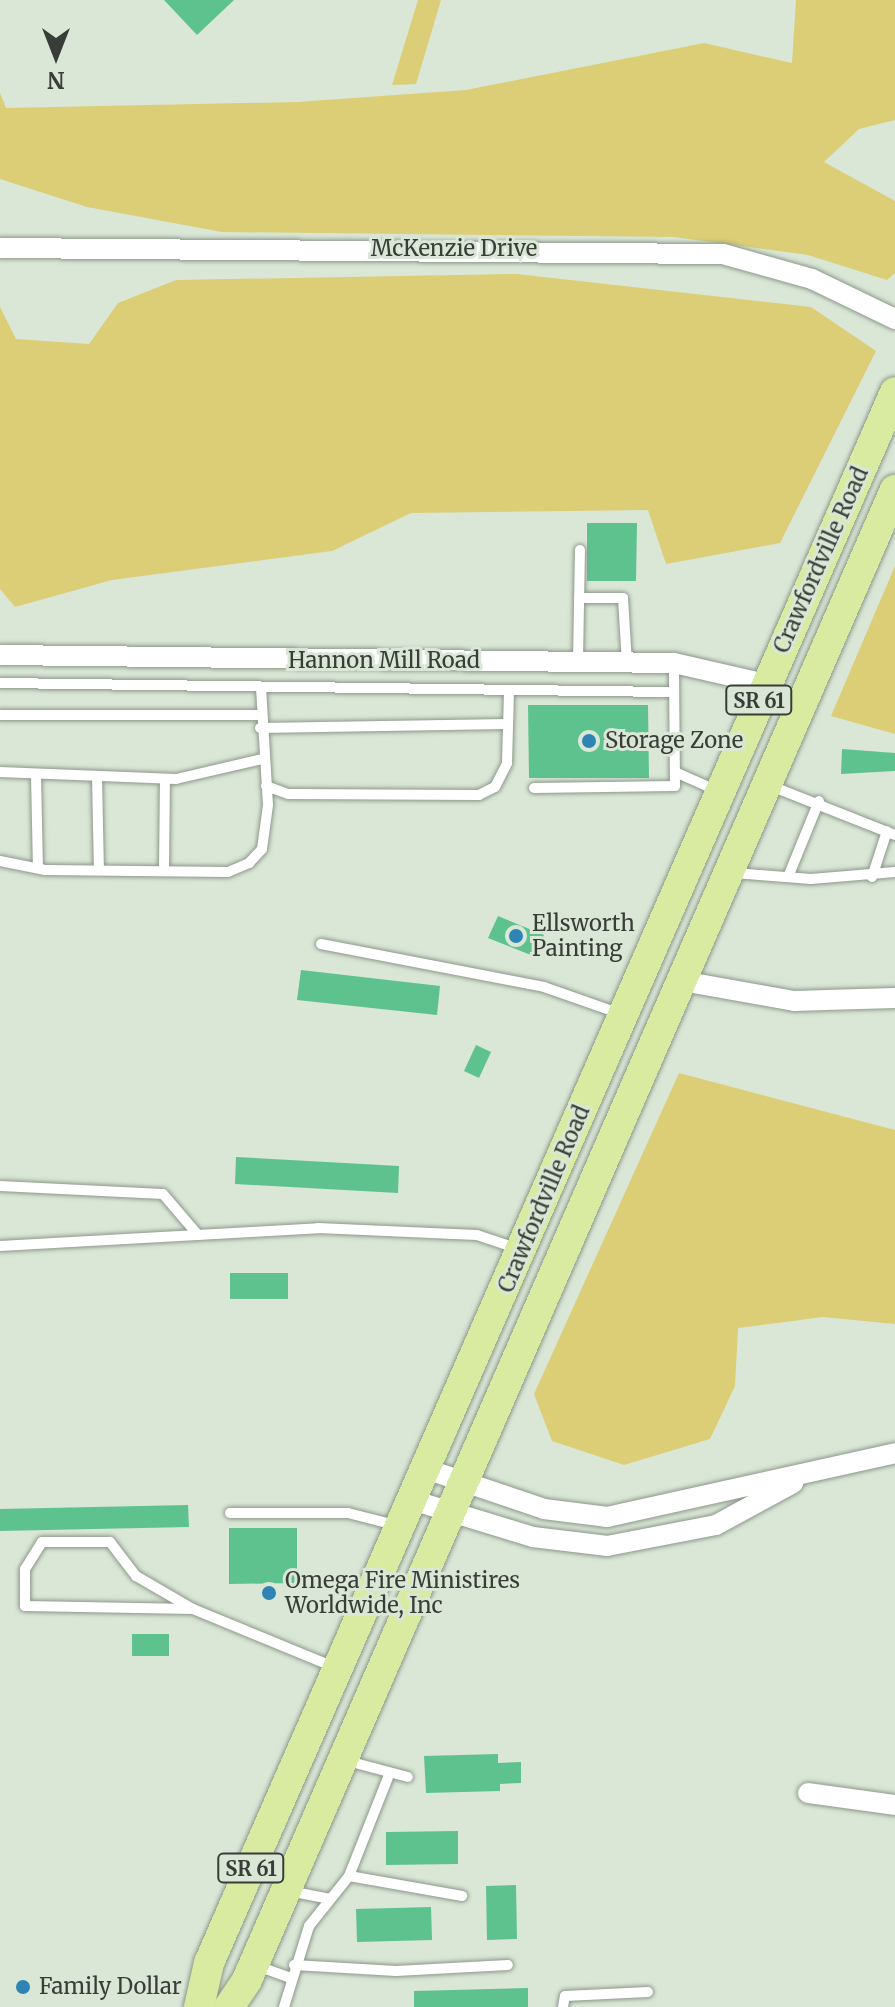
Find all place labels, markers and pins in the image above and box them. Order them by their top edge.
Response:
place label: Storage Zone [605,728,743,754]
marker: Storage Zone [580,732,598,750]
place label: Ellsworth Painting [532,910,635,962]
marker: Ellsworth Painting [507,927,525,945]
place label: Omega Fire Ministires Worldwide, Inc [285,1567,520,1618]
marker: Omega Fire Ministires Worldwide, Inc [260,1584,278,1602]
place label: Family Dollar [39,1974,182,2000]
marker: Family Dollar [14,1978,32,1996]

